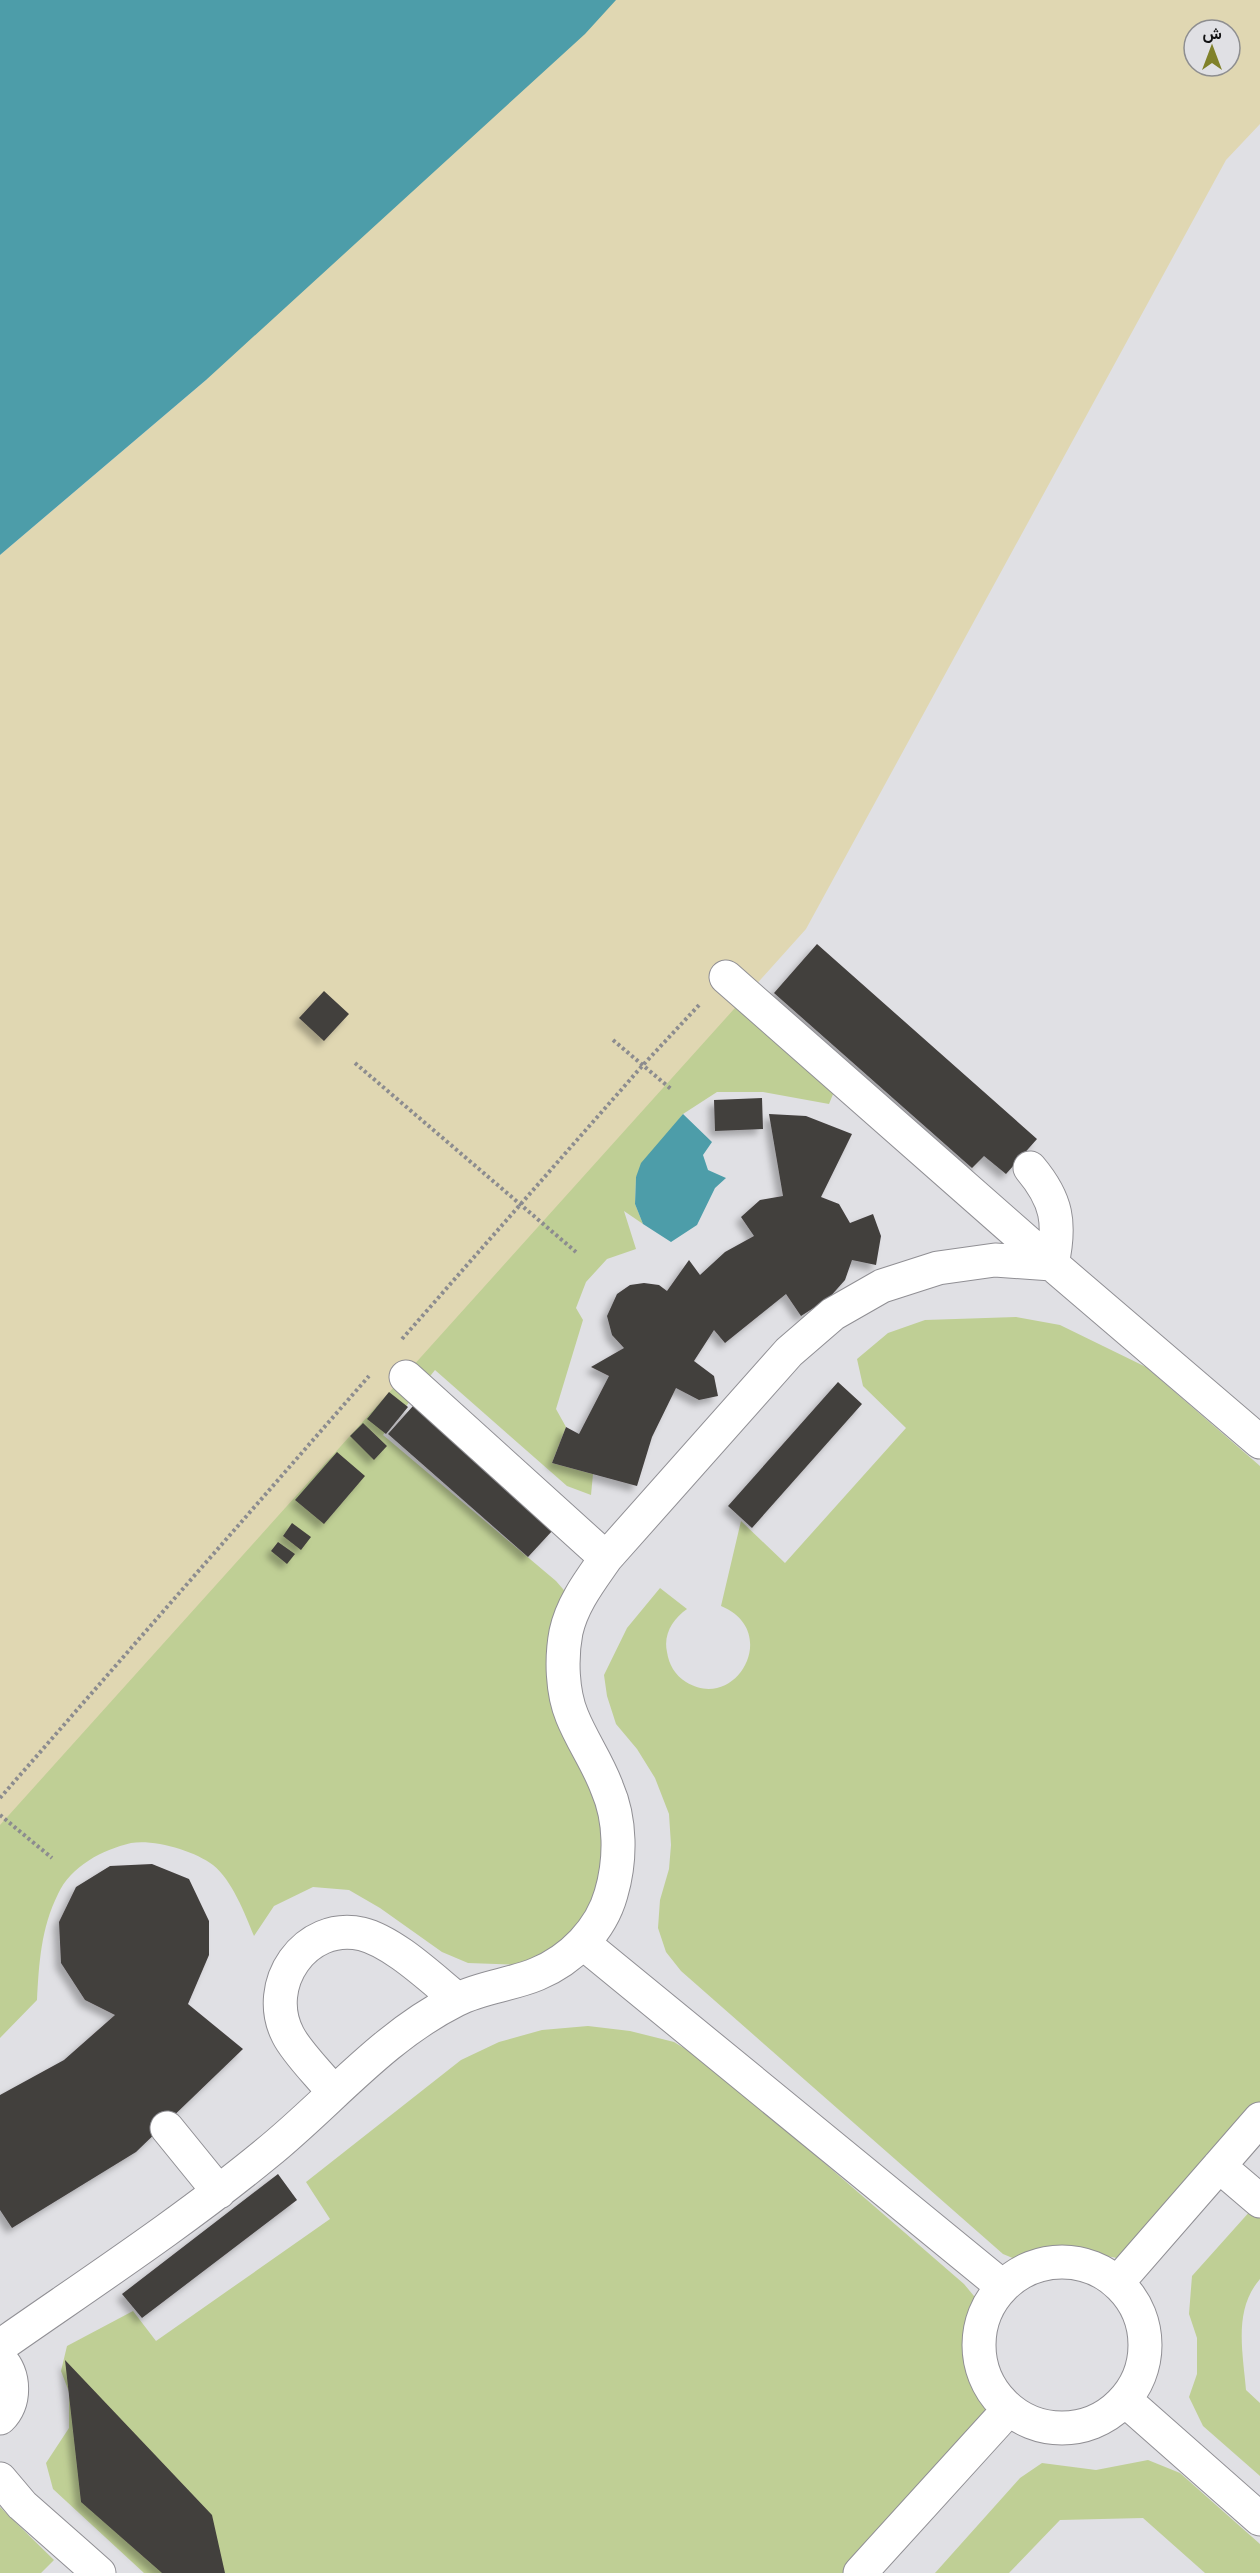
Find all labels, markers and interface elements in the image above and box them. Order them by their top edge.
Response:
north arrow [1182,18,1242,78]
text: ش [1202,23,1222,44]

